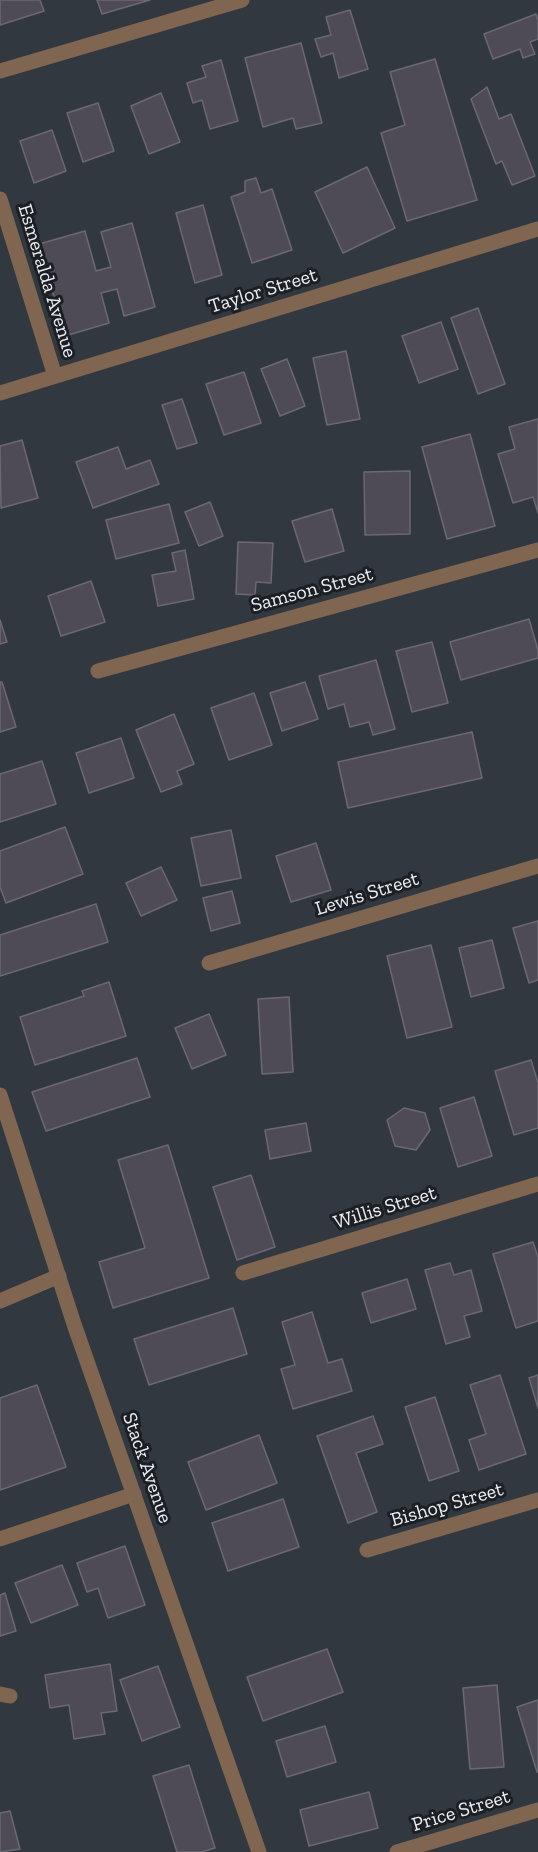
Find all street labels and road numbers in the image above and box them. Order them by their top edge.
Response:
street label: Esmeralda Avenue [12,201,82,361]
street label: Taylor Street [206,263,320,319]
street label: Samson Street [248,562,376,618]
street label: Lewis Street [312,867,422,921]
street label: Willis Street [331,1181,439,1235]
street label: Stack Avenue [117,1410,177,1526]
street label: Bishop Street [388,1477,506,1533]
street label: Price Street [409,1785,513,1837]

